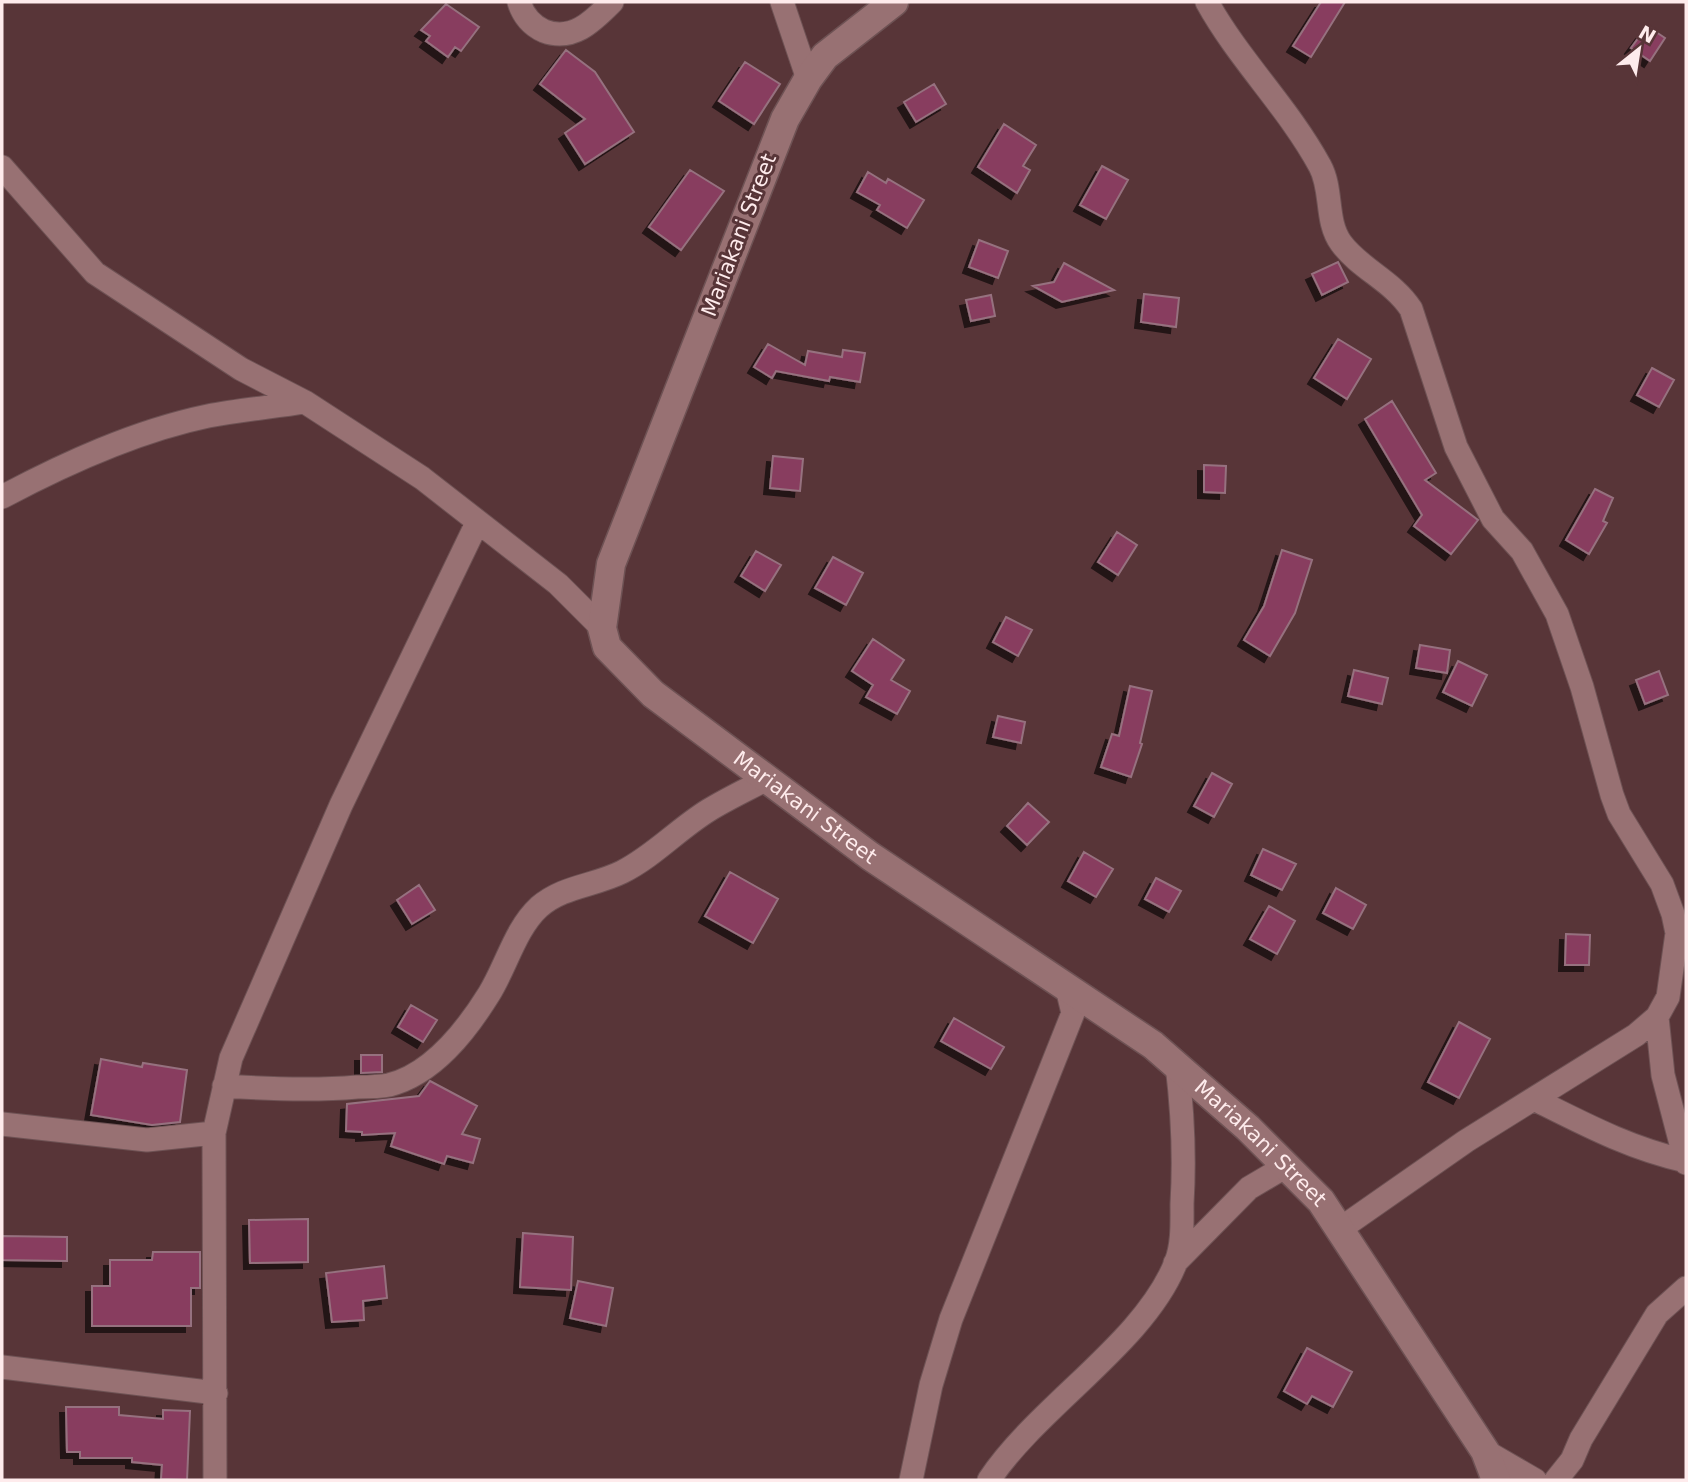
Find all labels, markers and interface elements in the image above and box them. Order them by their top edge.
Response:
north arrow [1604,14,1674,84]
text: N [1635,21,1660,48]
street label: Mariakani Street [697,150,781,320]
street label: Mariakani Street [729,746,881,869]
street label: Mariakani Street [1190,1075,1331,1211]

